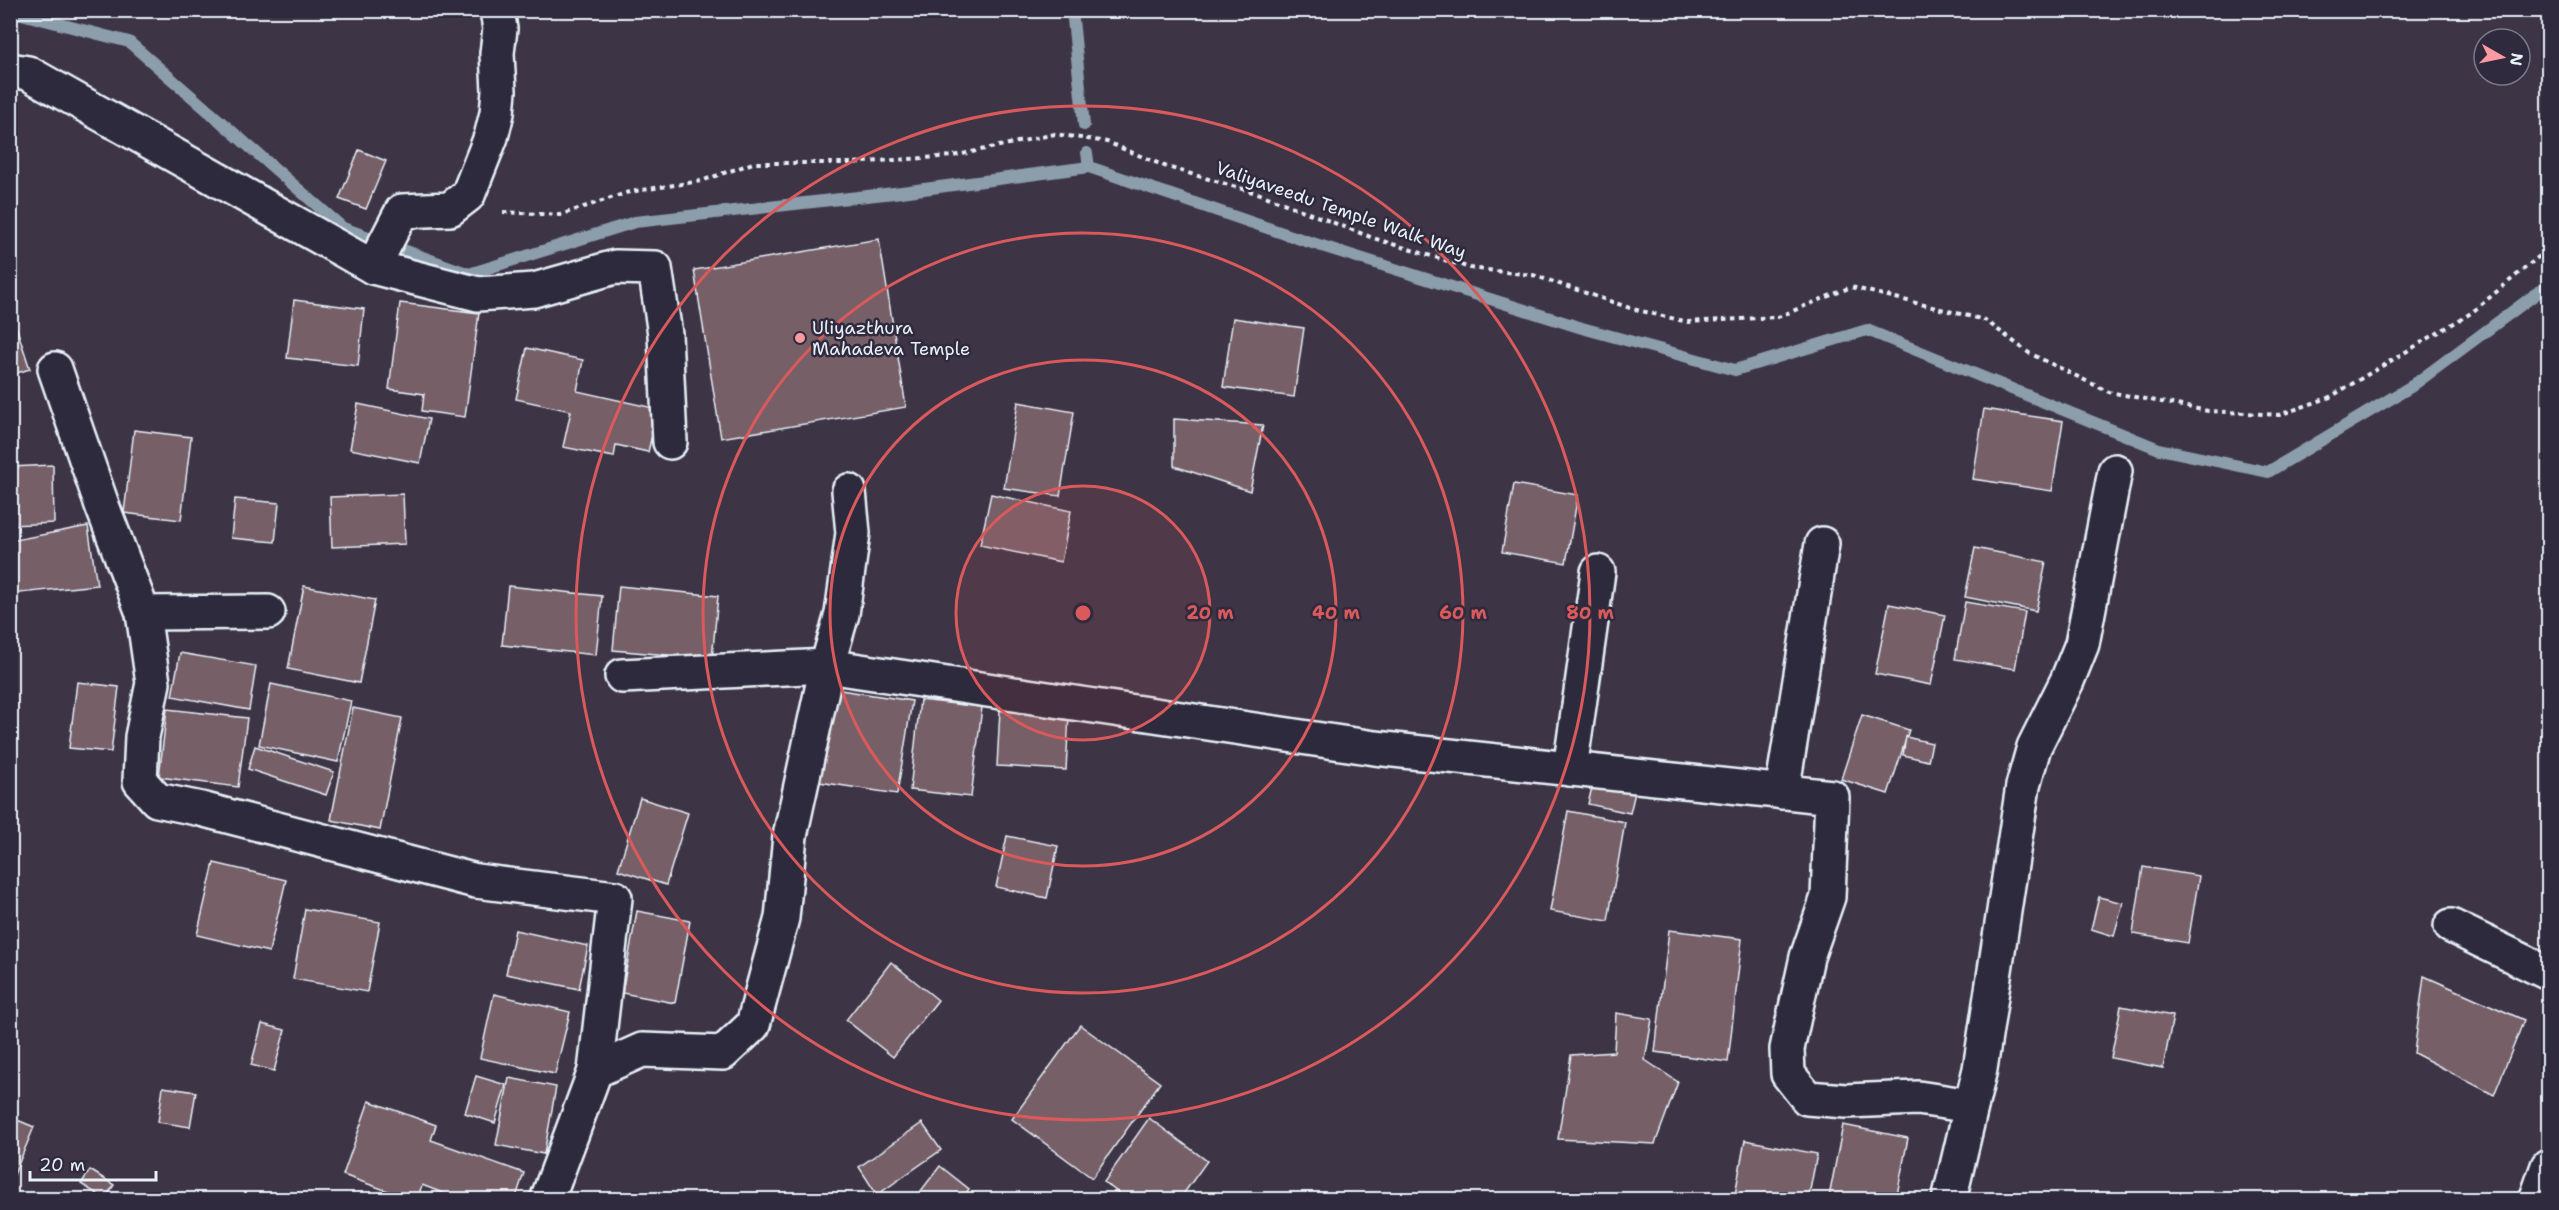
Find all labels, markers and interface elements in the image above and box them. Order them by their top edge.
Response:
north arrow [2472,27,2532,87]
text: N [2505,51,2528,67]
street label: Valiyaveedu Temple Walk Way [1213,156,1469,264]
place label: Uliyazthura Mahadeva Temple [812,316,970,361]
marker: Uliyazthura Mahadeva Temple [793,331,807,345]
text: 20 m [1186,601,1234,625]
text: 40 m [1312,601,1360,625]
text: 60 m [1439,601,1487,625]
text: 80 m [1566,601,1614,625]
centre of rings [1073,603,1093,623]
scale bar [30,1144,156,1182]
text: 20 m [39,1153,85,1177]

